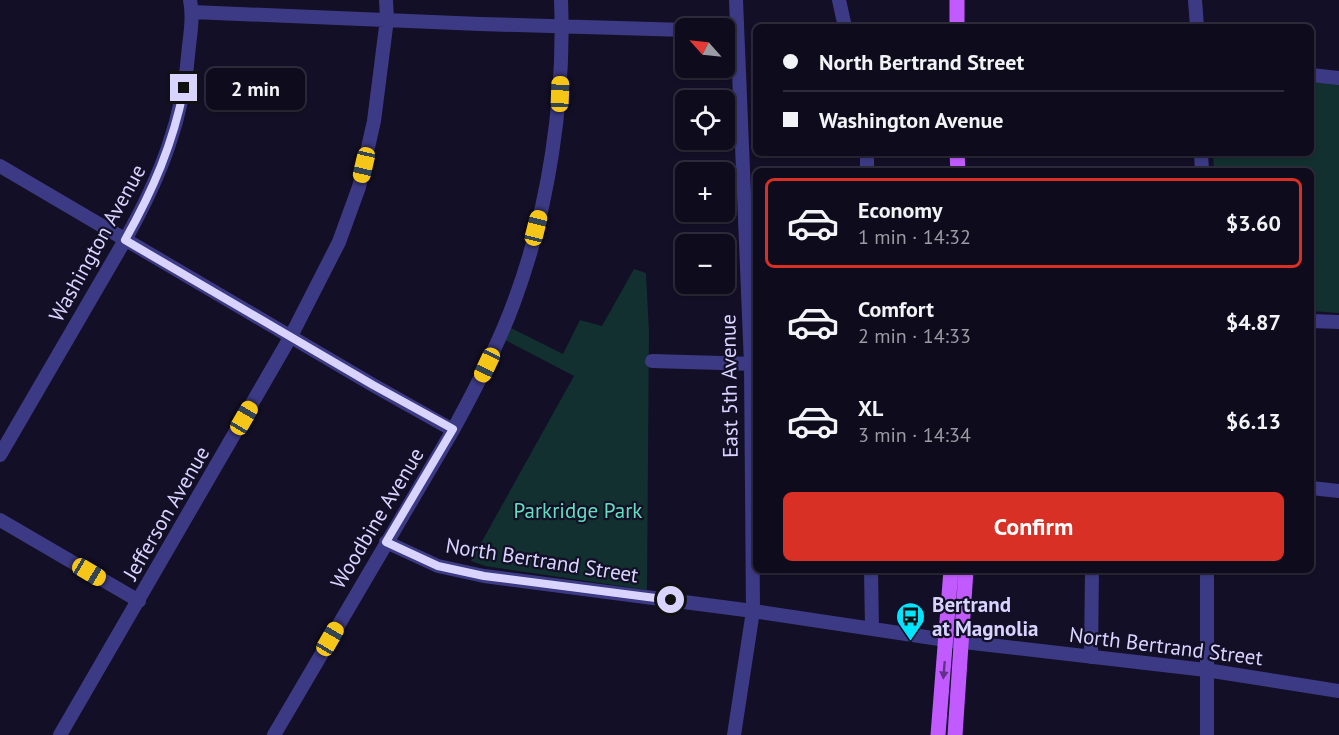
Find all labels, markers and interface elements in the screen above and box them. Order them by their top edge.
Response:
north arrow [675,18,735,78]
map controls [675,18,735,294]
text: North Bertrand Street [819,48,1024,76]
callout: 2 min [205,67,304,109]
route end [170,74,197,101]
text: 2 min [231,76,280,102]
car [550,76,570,112]
button: locate [675,90,735,150]
text: Washington Avenue [819,106,1003,134]
car [351,145,377,185]
street label: Washington Avenue [43,160,151,326]
button: + [675,162,735,222]
icon: car [786,196,840,250]
text: Economy [858,196,942,224]
car [523,208,549,248]
text: $3.60 [1226,209,1281,237]
text: 1 min · 14:32 [858,224,971,250]
button: − [675,234,735,294]
icon: car [786,295,840,349]
text: Comfort [858,295,934,323]
text: $4.87 [1226,308,1281,336]
street label: East 5th Avenue [714,314,744,458]
text: 2 min · 14:33 [858,323,971,349]
car [471,345,503,385]
icon: car [786,394,840,448]
text: XL [858,394,883,422]
car [227,398,261,438]
text: $6.13 [1226,407,1281,435]
text: 3 min · 14:34 [858,422,971,448]
street label: Jefferson Avenue [116,441,215,586]
street label: Woodbine Avenue [324,442,430,594]
button: Confirm [783,492,1284,561]
park label: Parkridge Park [514,497,642,524]
street label: North Bertrand Street [444,531,640,589]
car [69,555,109,589]
route start [657,586,684,613]
place label: Bertrand at Magnolia [932,591,1039,642]
bus stop icon: Bertrand at Magnolia [895,600,927,642]
car [313,619,347,659]
street label: North Bertrand Street [1068,621,1264,671]
one-way arrow [939,661,949,680]

